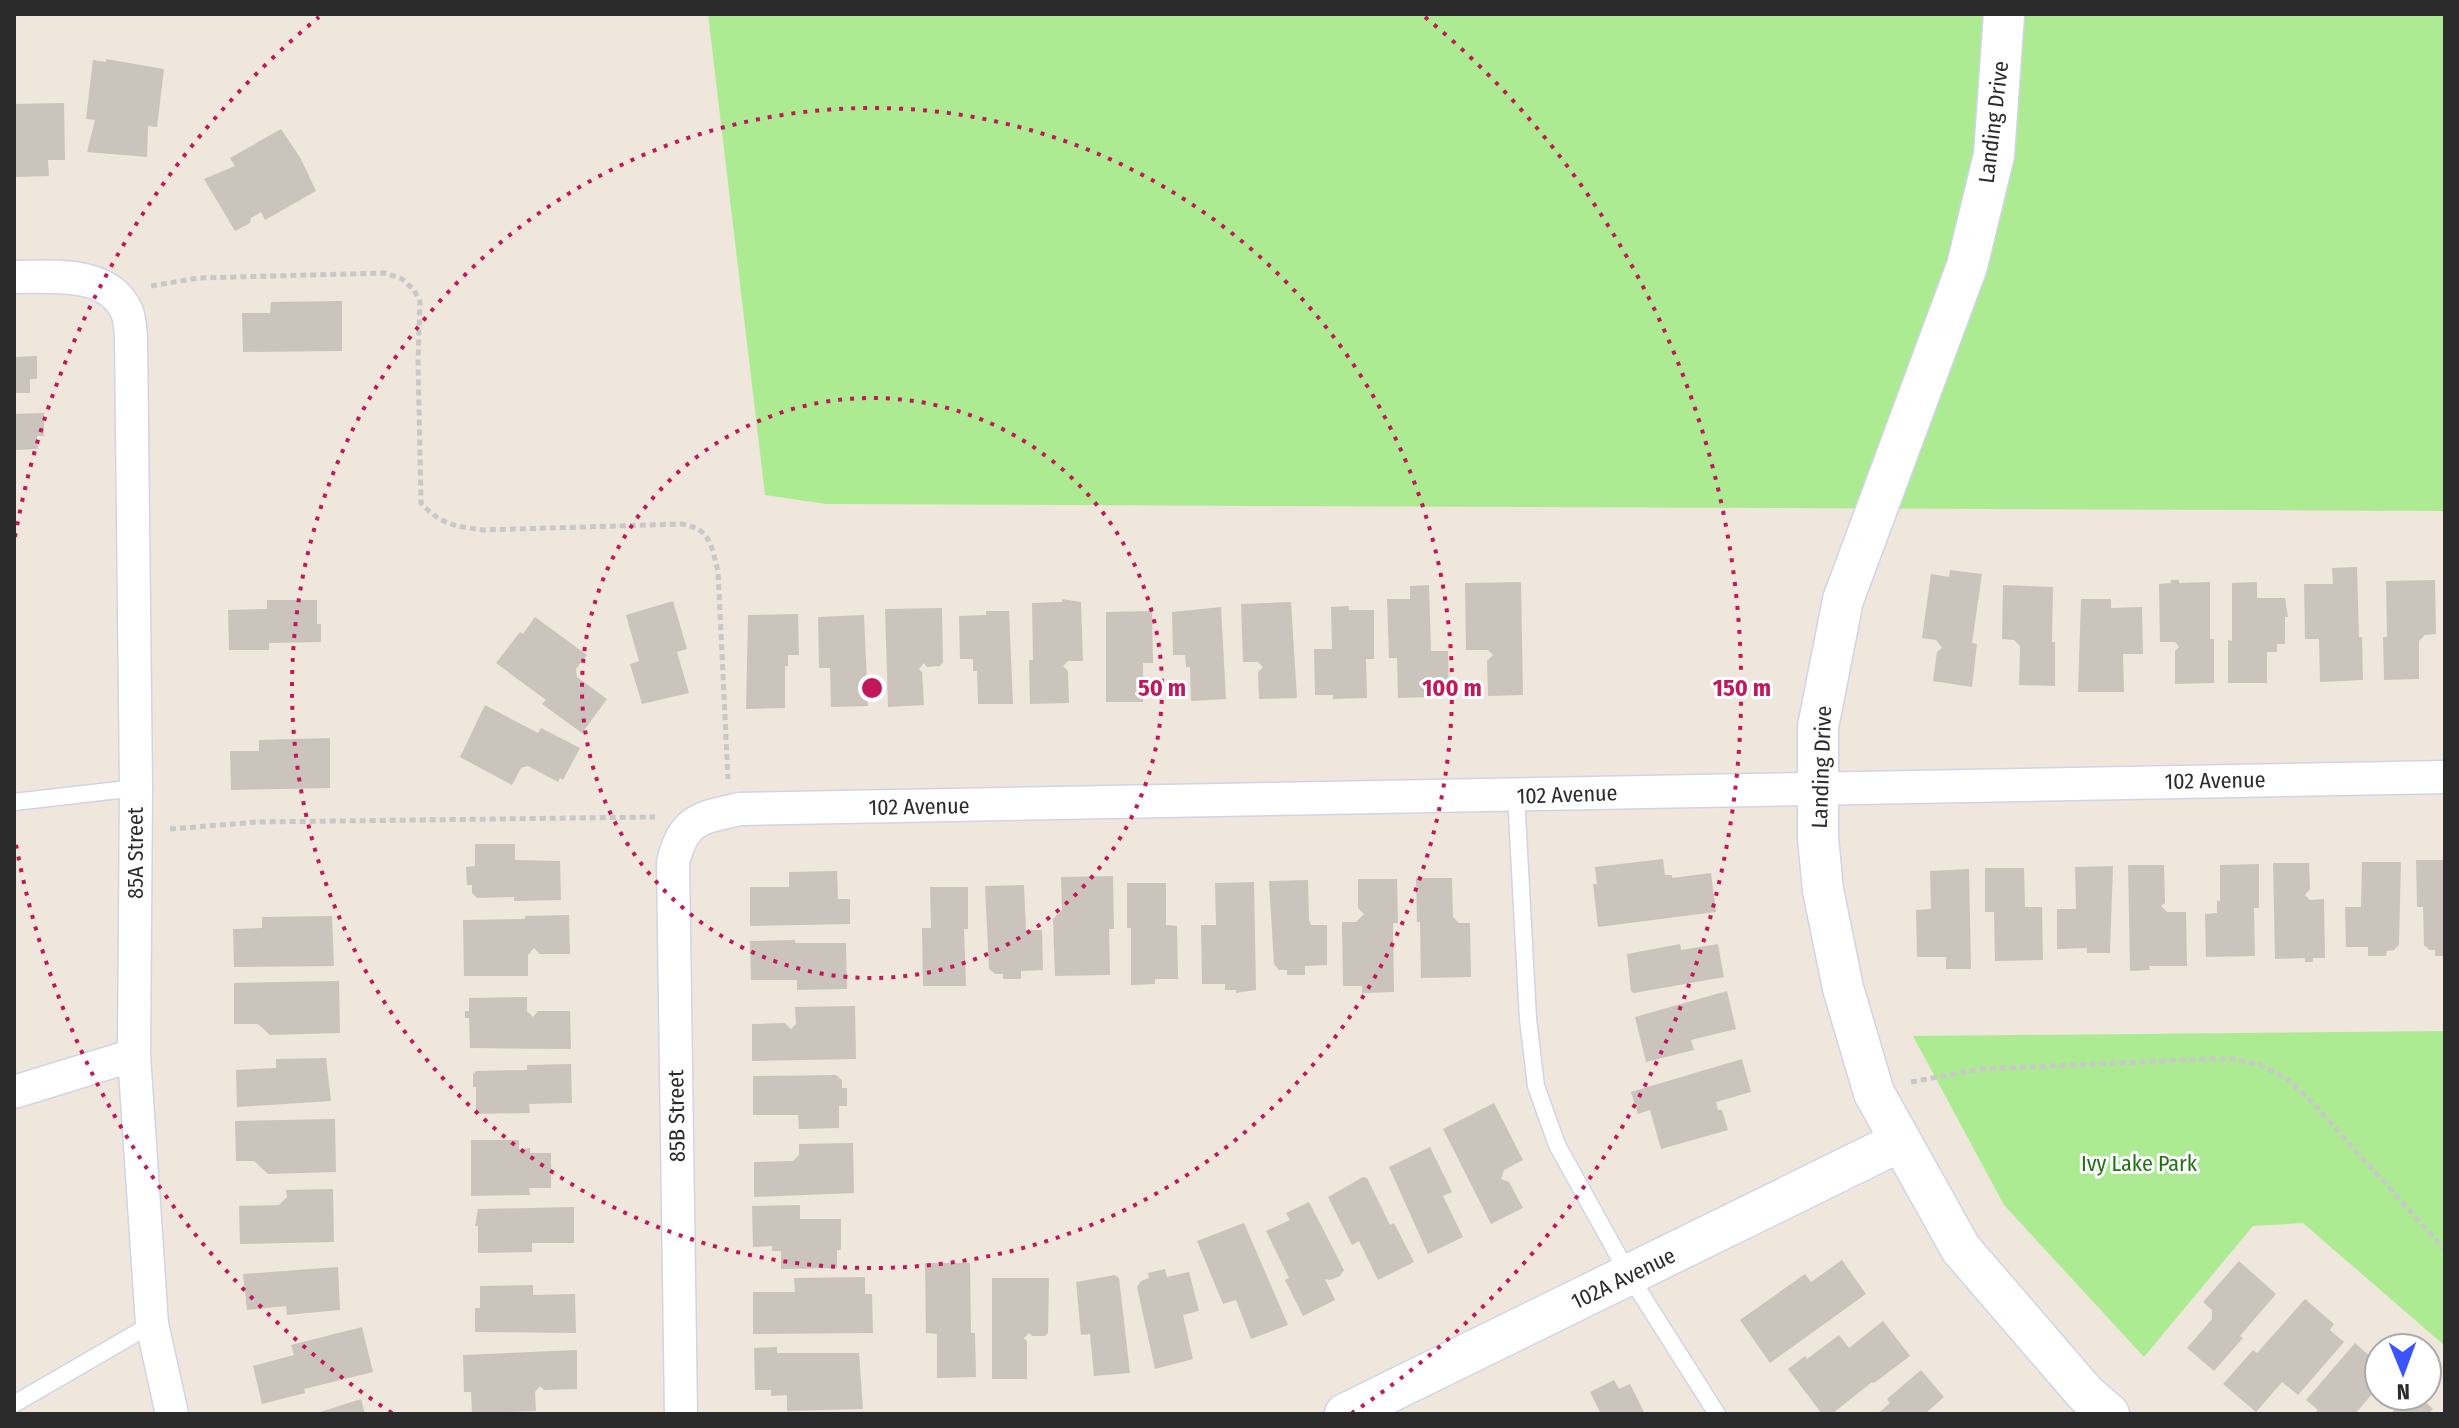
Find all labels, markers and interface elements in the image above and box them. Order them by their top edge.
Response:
street label: Landing Drive [1973,59,2014,185]
centre of rings [858,674,886,702]
text: 50 m [1138,674,1186,702]
text: 100 m [1422,674,1482,702]
text: 150 m [1713,674,1771,702]
street label: Landing Drive [1806,705,1837,829]
street label: 102 Avenue [2164,766,2266,795]
street label: 102 Avenue [1516,779,1618,810]
street label: 102 Avenue [868,792,970,821]
street label: 85A Street [122,806,149,899]
street label: 85B Street [662,1069,691,1162]
park label: Ivy Lake Park [2081,1150,2198,1177]
street label: 102A Avenue [1567,1242,1680,1315]
north arrow [2363,1332,2443,1412]
text: N [2397,1378,2410,1405]

